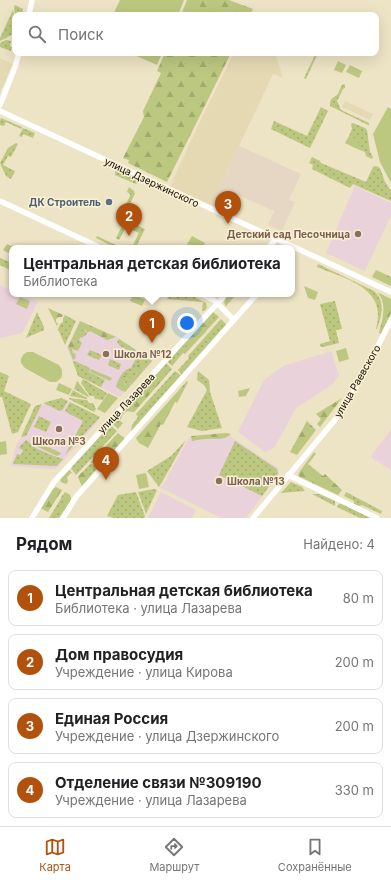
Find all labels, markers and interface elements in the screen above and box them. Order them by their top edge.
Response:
search box [12,12,379,56]
icon: search [26,23,48,45]
text: Поиск [58,25,104,44]
street label: улица Дзержинского [103,155,201,209]
pin: 3 [215,191,241,224]
place label: ДК Строитель [29,196,101,208]
marker: ДК Строитель [104,197,114,207]
pin: 2 [116,203,142,236]
place label: Детский сад Песочница [227,228,350,240]
marker: Детский сад Песочница [353,229,363,239]
popup [9,245,295,297]
text: Центральная детская библиотека [23,254,281,273]
text: Библиотека [23,273,98,289]
pin: 1 [139,310,165,343]
your location [177,313,197,333]
street label: улица Раевского [331,343,383,419]
place label: Школа №12 [114,348,171,360]
marker: Школа №12 [101,349,111,359]
street label: улица Лазарева [95,370,157,436]
marker: Школа №3 [54,424,64,434]
place label: Школа №3 [32,435,86,447]
pin: 4 [93,447,119,480]
place label: Школа №13 [227,475,285,487]
marker: Школа №13 [214,476,224,486]
text: Рядом [16,534,72,554]
text: Найдено: 4 [303,536,375,552]
text: Центральная детская библиотека [55,581,313,600]
text: 1 [27,590,33,606]
text: 80 m [343,590,374,606]
text: Библиотека · улица Лазарева [55,600,242,616]
text: Дом правосудия [55,645,183,664]
text: 2 [26,654,34,670]
text: 200 m [335,654,374,670]
text: Учреждение · улица Кирова [55,664,233,680]
text: Единая Россия [55,709,168,728]
text: 3 [26,718,34,734]
text: 200 m [335,718,374,734]
text: Учреждение · улица Дзержинского [55,728,279,744]
text: Отделение связи №309190 [55,773,262,792]
text: 4 [26,782,34,798]
text: 330 m [335,782,374,798]
text: Учреждение · улица Лазарева [55,792,247,808]
tab: Карта [39,836,71,874]
tab: Маршрут [149,836,199,874]
tab: Сохранённые [278,836,352,874]

